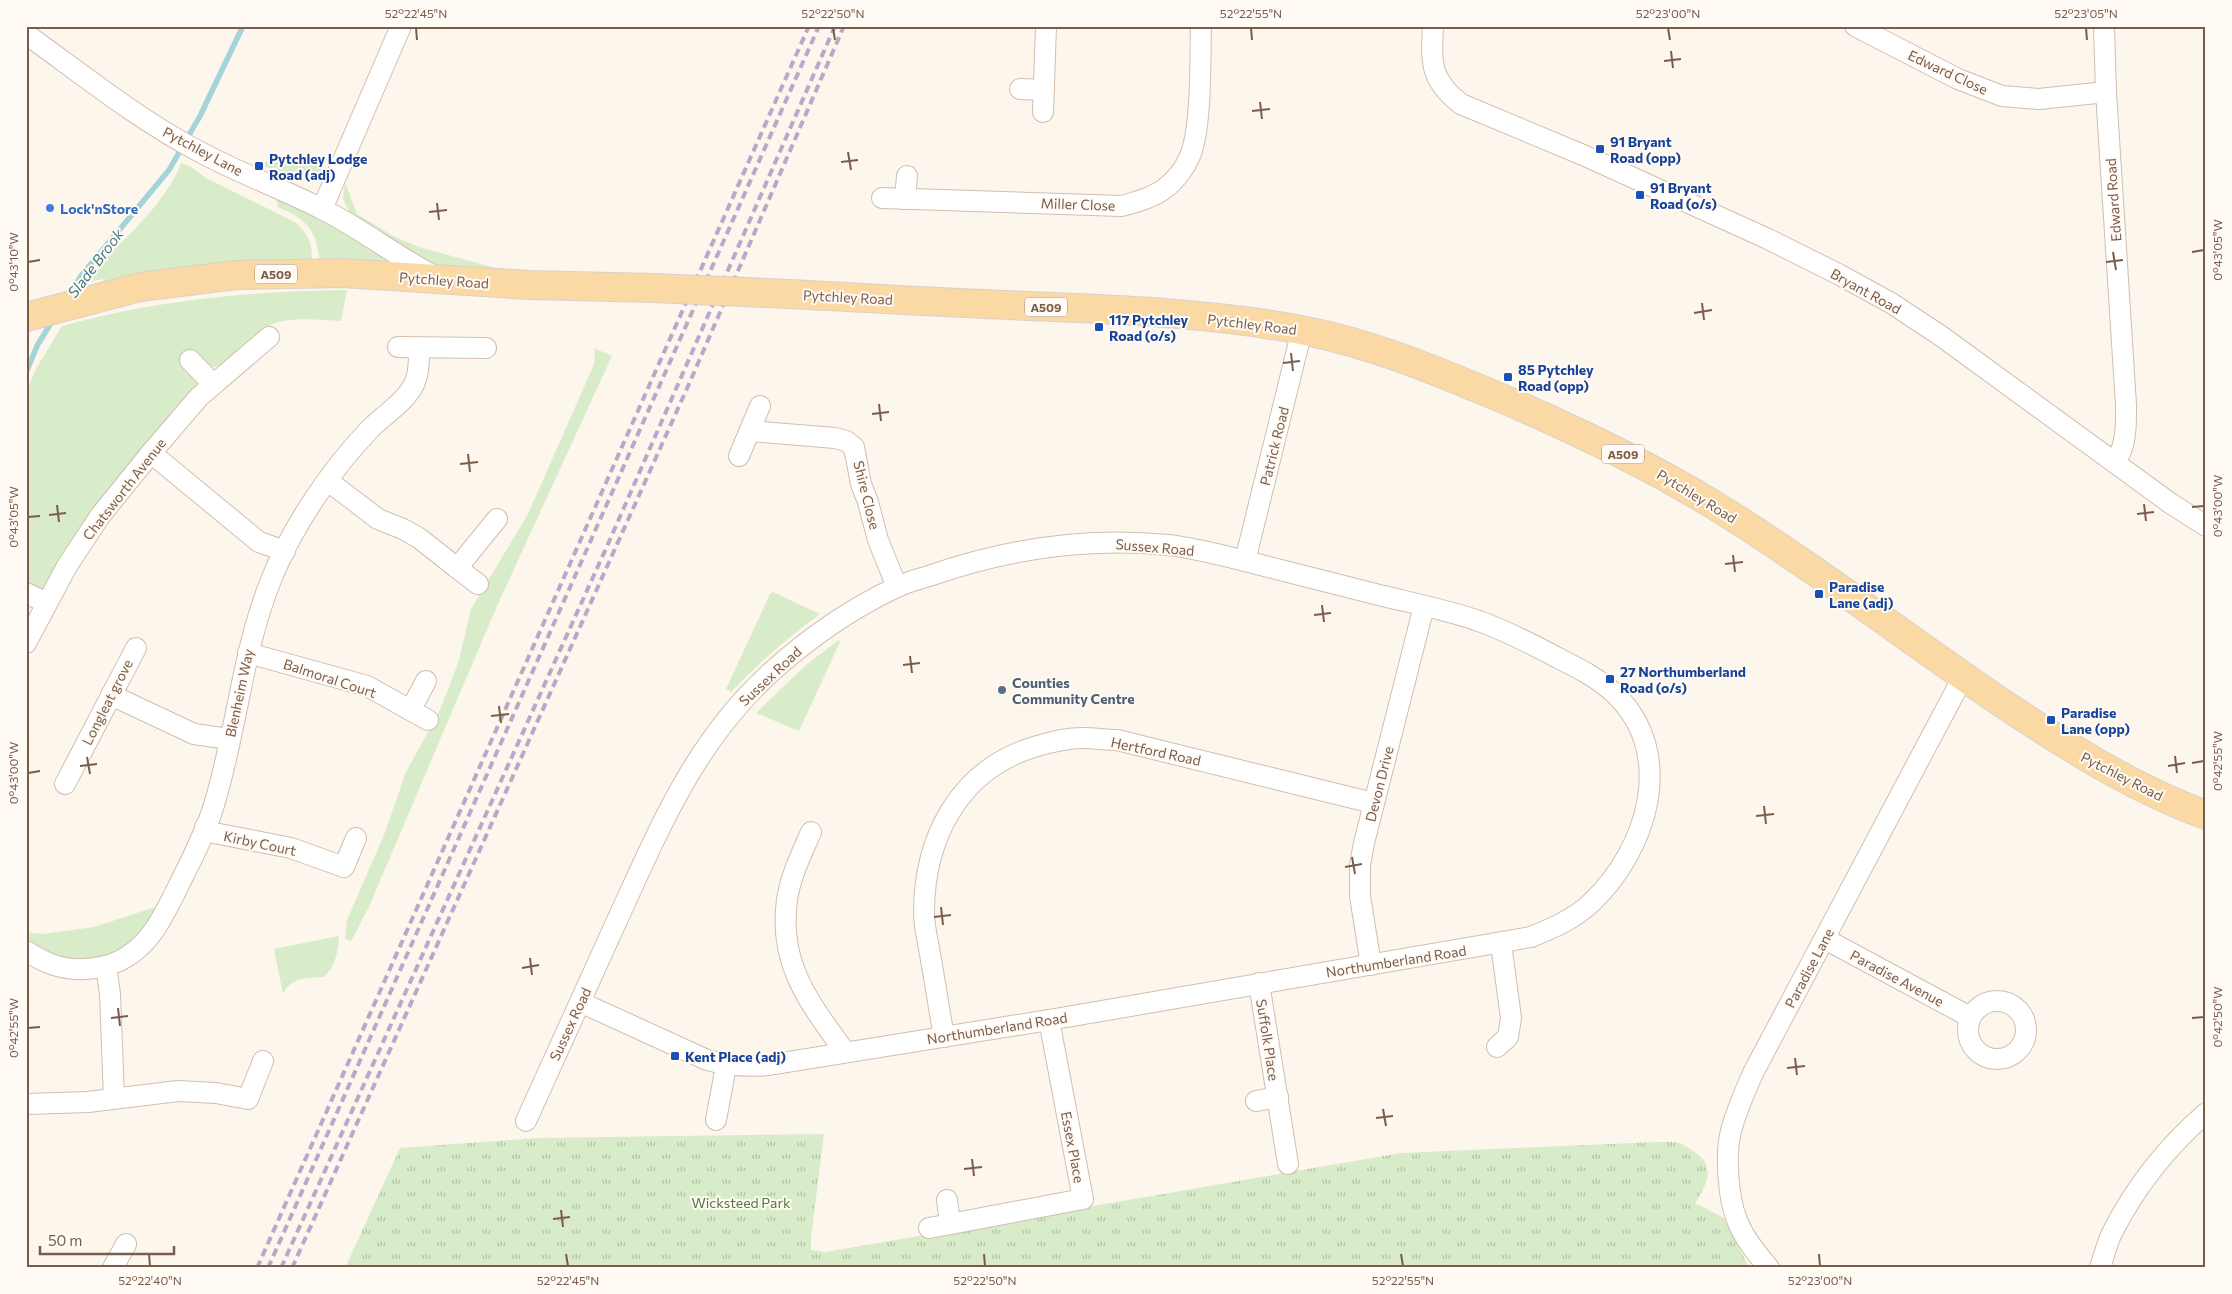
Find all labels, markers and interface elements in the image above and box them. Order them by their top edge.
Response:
text: 52°22'45"N [385,6,447,20]
text: 52°22'50"N [801,6,865,20]
text: 52°22'55"N [1220,6,1282,20]
text: 52°23'00"N [1636,6,1700,20]
text: 52°23'05"N [2054,6,2118,20]
street label: Edward Close [1905,46,1991,98]
street label: Pytchley Lane [160,123,246,179]
place label: 91 Bryant Road (opp) [1610,133,1681,166]
marker: 91 Bryant Road (opp) [1594,143,1606,155]
place label: Pytchley Lodge Road (adj) [269,150,367,183]
street label: Edward Road [2102,158,2124,242]
marker: Pytchley Lodge Road (adj) [253,160,265,172]
place label: 91 Bryant Road (o/s) [1650,179,1717,212]
marker: 91 Bryant Road (o/s) [1634,189,1646,201]
street label: Miller Close [1040,194,1116,214]
place label: Lock'nStore [60,200,138,217]
marker: Lock'nStore [44,202,56,214]
text: 0°43'05"W [2210,219,2224,281]
water label: Slade Brook [63,224,127,301]
text: 0°43'10"W [6,232,20,292]
road number: A509 [255,264,297,284]
street label: Bryant Road [1828,265,1904,317]
street label: Pytchley Road [399,268,489,292]
street label: Pytchley Road [803,286,893,308]
road number: A509 [1025,298,1067,316]
street label: Pytchley Road [1206,310,1298,338]
place label: 117 Pytchley Road (o/s) [1109,311,1189,344]
marker: 117 Pytchley Road (o/s) [1093,321,1105,333]
place label: 85 Pytchley Road (opp) [1518,361,1594,394]
marker: 85 Pytchley Road (opp) [1502,371,1514,383]
street label: Patrick Road [1256,405,1292,487]
street label: Chatsworth Avenue [79,435,169,543]
road number: A509 [1602,444,1644,464]
street label: Shire Close [850,459,884,531]
street label: Pytchley Road [1654,466,1740,526]
text: 0°43'00"W [2210,475,2224,537]
text: 0°43'05"W [6,486,20,548]
street label: Sussex Road [1115,535,1195,559]
place label: Paradise Lane (adj) [1829,578,1894,611]
marker: Paradise Lane (adj) [1813,588,1825,600]
street label: Sussex Road [735,643,805,709]
street label: Blenheim Way [221,647,257,739]
street label: Balmoral Court [281,655,379,701]
street label: Longleat grove [78,656,136,748]
place label: 27 Northumberland Road (o/s) [1620,663,1746,696]
marker: 27 Northumberland Road (o/s) [1604,673,1616,685]
place label: Counties Community Centre [1012,674,1135,707]
marker: Counties Community Centre [996,684,1008,696]
place label: Paradise Lane (opp) [2061,704,2130,737]
marker: Paradise Lane (opp) [2045,714,2057,726]
text: 0°42'55"W [2210,731,2224,791]
street label: Hertford Road [1109,733,1203,769]
text: 0°43'00"W [6,742,20,804]
street label: Devon Drive [1361,744,1397,824]
street label: Pytchley Road [2078,748,2166,804]
street label: Kirby Court [222,827,298,859]
street label: Paradise Lane [1781,925,1837,1011]
street label: Northumberland Road [1325,942,1467,980]
street label: Paradise Avenue [1847,946,1947,1010]
street label: Sussex Road [546,985,594,1063]
text: 0°42'50"W [2210,987,2224,1047]
text: 0°42'55"W [6,998,20,1058]
street label: Suffolk Place [1253,998,1283,1082]
street label: Northumberland Road [926,1009,1068,1047]
place label: Kent Place (adj) [685,1048,786,1065]
marker: Kent Place (adj) [669,1050,681,1062]
street label: Essex Place [1058,1110,1088,1184]
park label: Wicksteed Park [691,1194,791,1211]
scale bar [40,1224,174,1256]
text: 50 m [48,1231,82,1249]
text: 52°22'40"N [118,1273,182,1287]
text: 52°22'45"N [537,1273,599,1287]
text: 52°22'50"N [953,1273,1017,1287]
text: 52°22'55"N [1372,1273,1434,1287]
text: 52°23'00"N [1788,1273,1852,1287]

